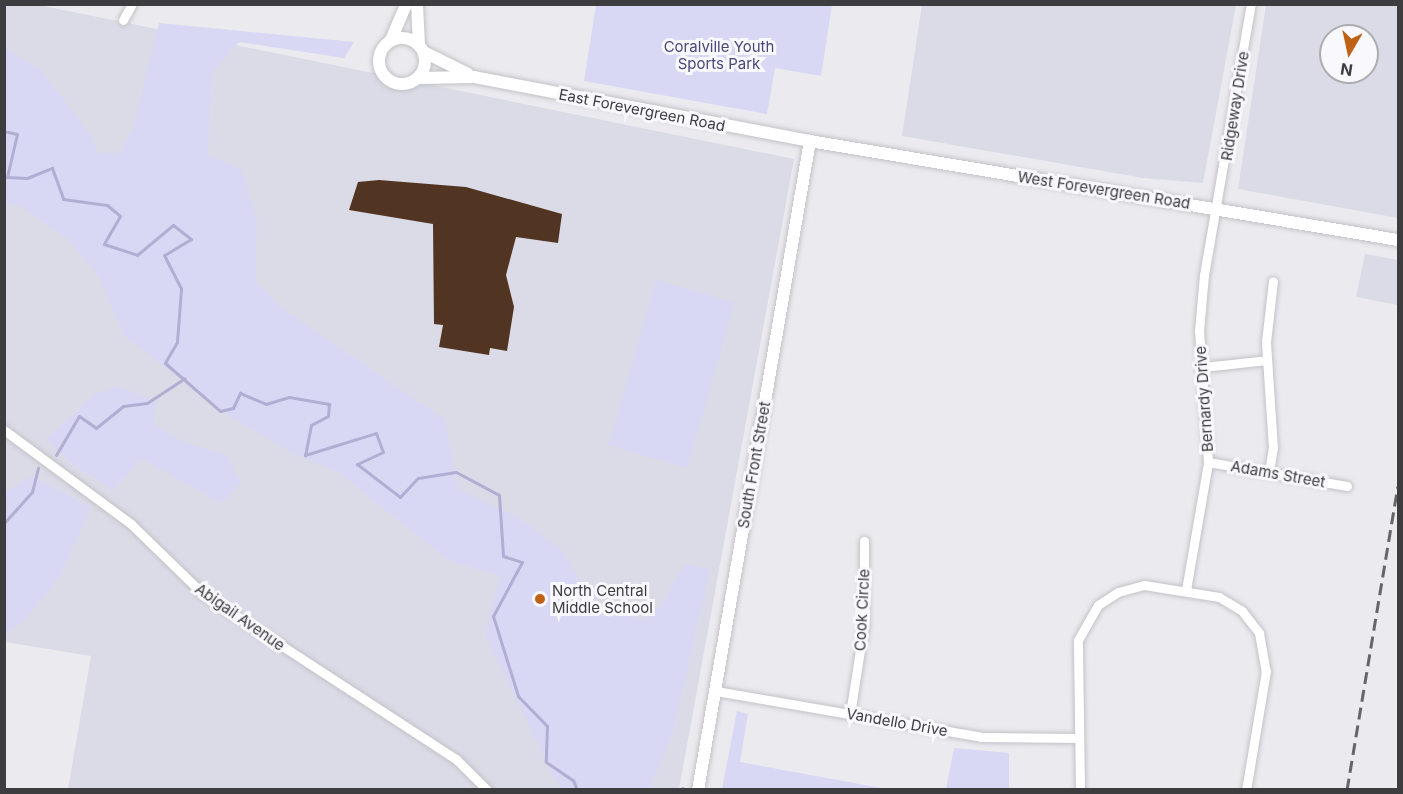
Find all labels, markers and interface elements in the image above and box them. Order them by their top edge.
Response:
north arrow [1319,24,1379,84]
park label: Coralville Youth Sports Park [664,37,774,72]
street label: Ridgeway Drive [1217,50,1253,162]
text: N [1339,59,1354,81]
street label: East Forevergreen Road [557,85,727,135]
street label: West Forevergreen Road [1016,167,1192,213]
street label: Bernardy Drive [1191,345,1217,453]
street label: South Front Street [734,400,774,530]
street label: Adams Street [1229,457,1327,491]
street label: Cook Circle [851,568,873,652]
street label: Abigail Avenue [192,580,288,654]
place label: North Central Middle School [552,581,653,616]
marker: North Central Middle School [533,592,547,606]
street label: Vandello Drive [845,704,949,740]

